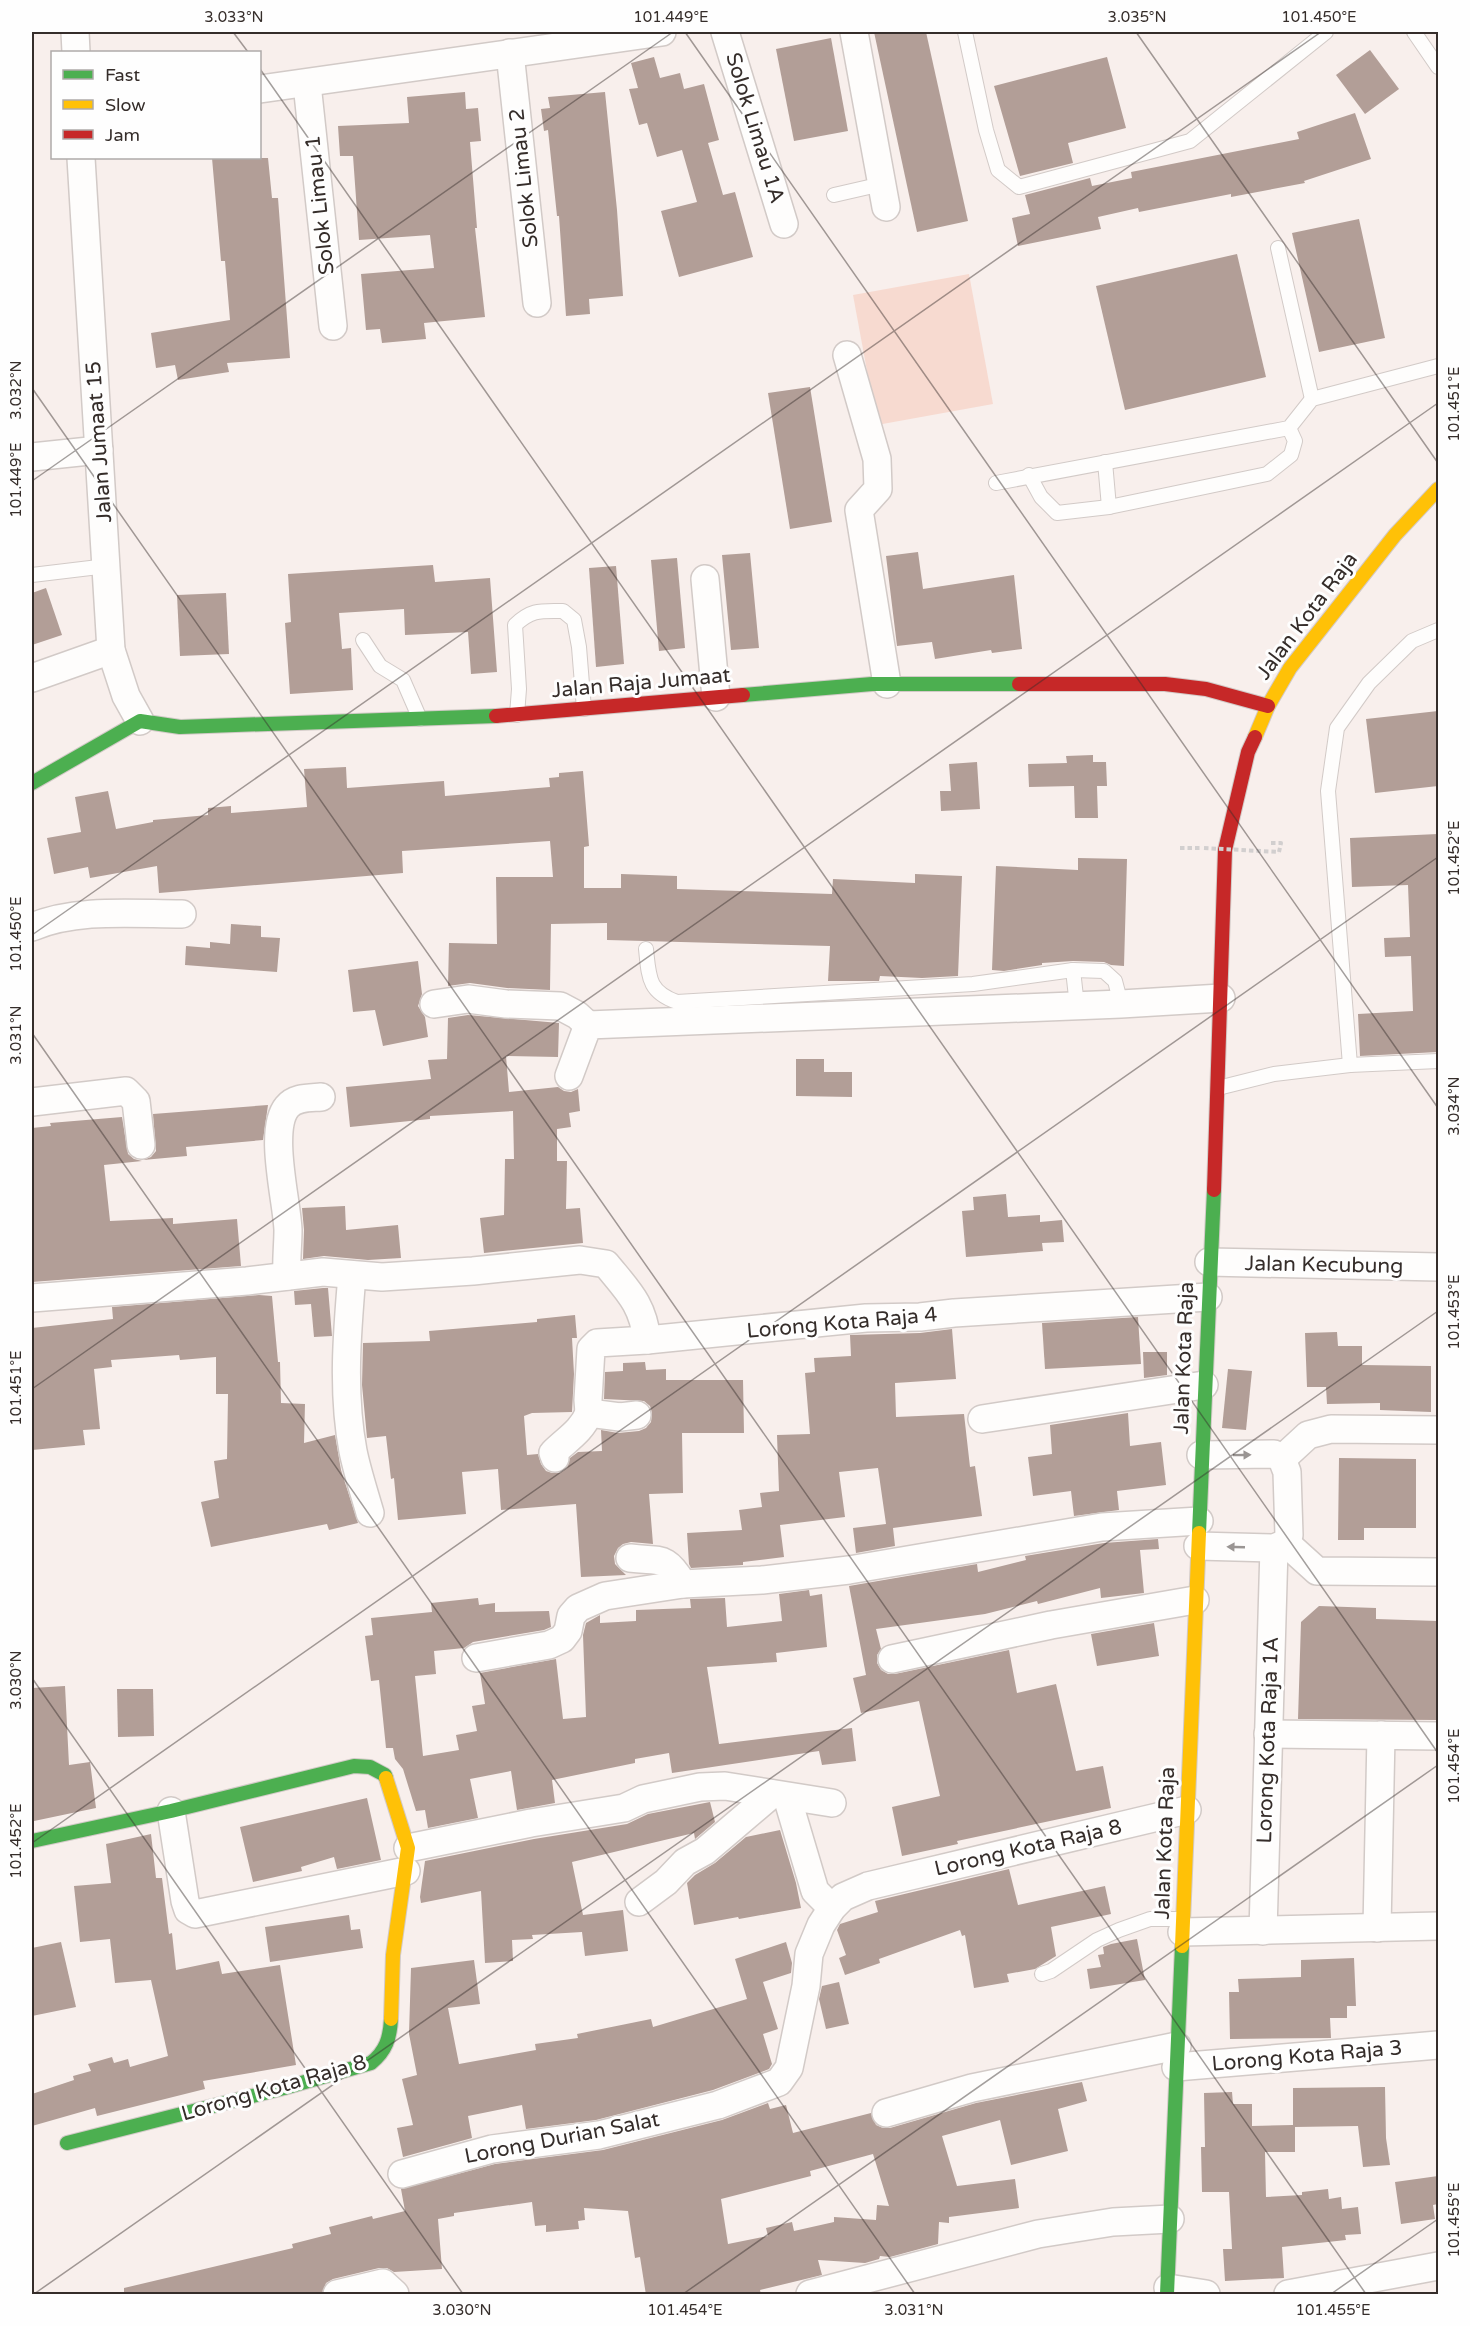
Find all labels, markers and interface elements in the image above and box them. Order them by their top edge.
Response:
text: 3.033°N [204,8,264,26]
text: 101.449°E [633,8,709,26]
text: 3.035°N [1108,8,1167,26]
text: 101.450°E [1281,8,1357,26]
street label: Solok Limau 1A [720,50,790,206]
legend [51,51,261,159]
text: Fast [105,64,140,86]
text: Slow [105,94,146,116]
street label: Solok Limau 2 [504,107,544,249]
text: Jam [105,124,140,146]
street label: Solok Limau 1 [300,134,340,276]
text: 3.032°N [7,360,25,420]
street label: Jalan Jumaat 15 [81,360,117,524]
text: 101.451°E [1445,366,1463,442]
text: 101.449°E [7,442,25,518]
street label: Jalan Kota Raja [1251,547,1363,685]
street label: Jalan Raja Jumaat [551,663,731,703]
text: 101.452°E [1445,820,1463,896]
text: 101.450°E [7,896,25,972]
text: 3.031°N [7,1005,25,1065]
text: 3.034°N [1445,1076,1463,1136]
street label: Jalan Kecubung [1244,1251,1404,1279]
text: 101.453°E [1445,1274,1463,1350]
street label: Jalan Kota Raja [1169,1281,1199,1435]
street label: Lorong Kota Raja 4 [746,1302,938,1344]
text: 101.451°E [7,1350,25,1426]
one-way arrow [1233,1450,1252,1460]
one-way arrow [1226,1542,1245,1552]
street label: Lorong Kota Raja 1A [1252,1636,1284,1844]
text: 3.030°N [7,1650,25,1710]
text: 101.454°E [1445,1728,1463,1804]
street label: Jalan Kota Raja [1150,1766,1180,1920]
text: 101.452°E [7,1803,25,1879]
street label: Lorong Kota Raja 8 [932,1814,1124,1882]
street label: Lorong Kota Raja 3 [1211,2035,1403,2077]
street label: Lorong Kota Raja 8 [179,2050,369,2126]
street label: Lorong Durian Salat [462,2107,662,2169]
text: 101.455°E [1445,2182,1463,2258]
text: 3.030°N [432,2301,492,2319]
text: 101.454°E [647,2301,723,2319]
text: 3.031°N [884,2301,944,2319]
text: 101.455°E [1295,2301,1371,2319]

